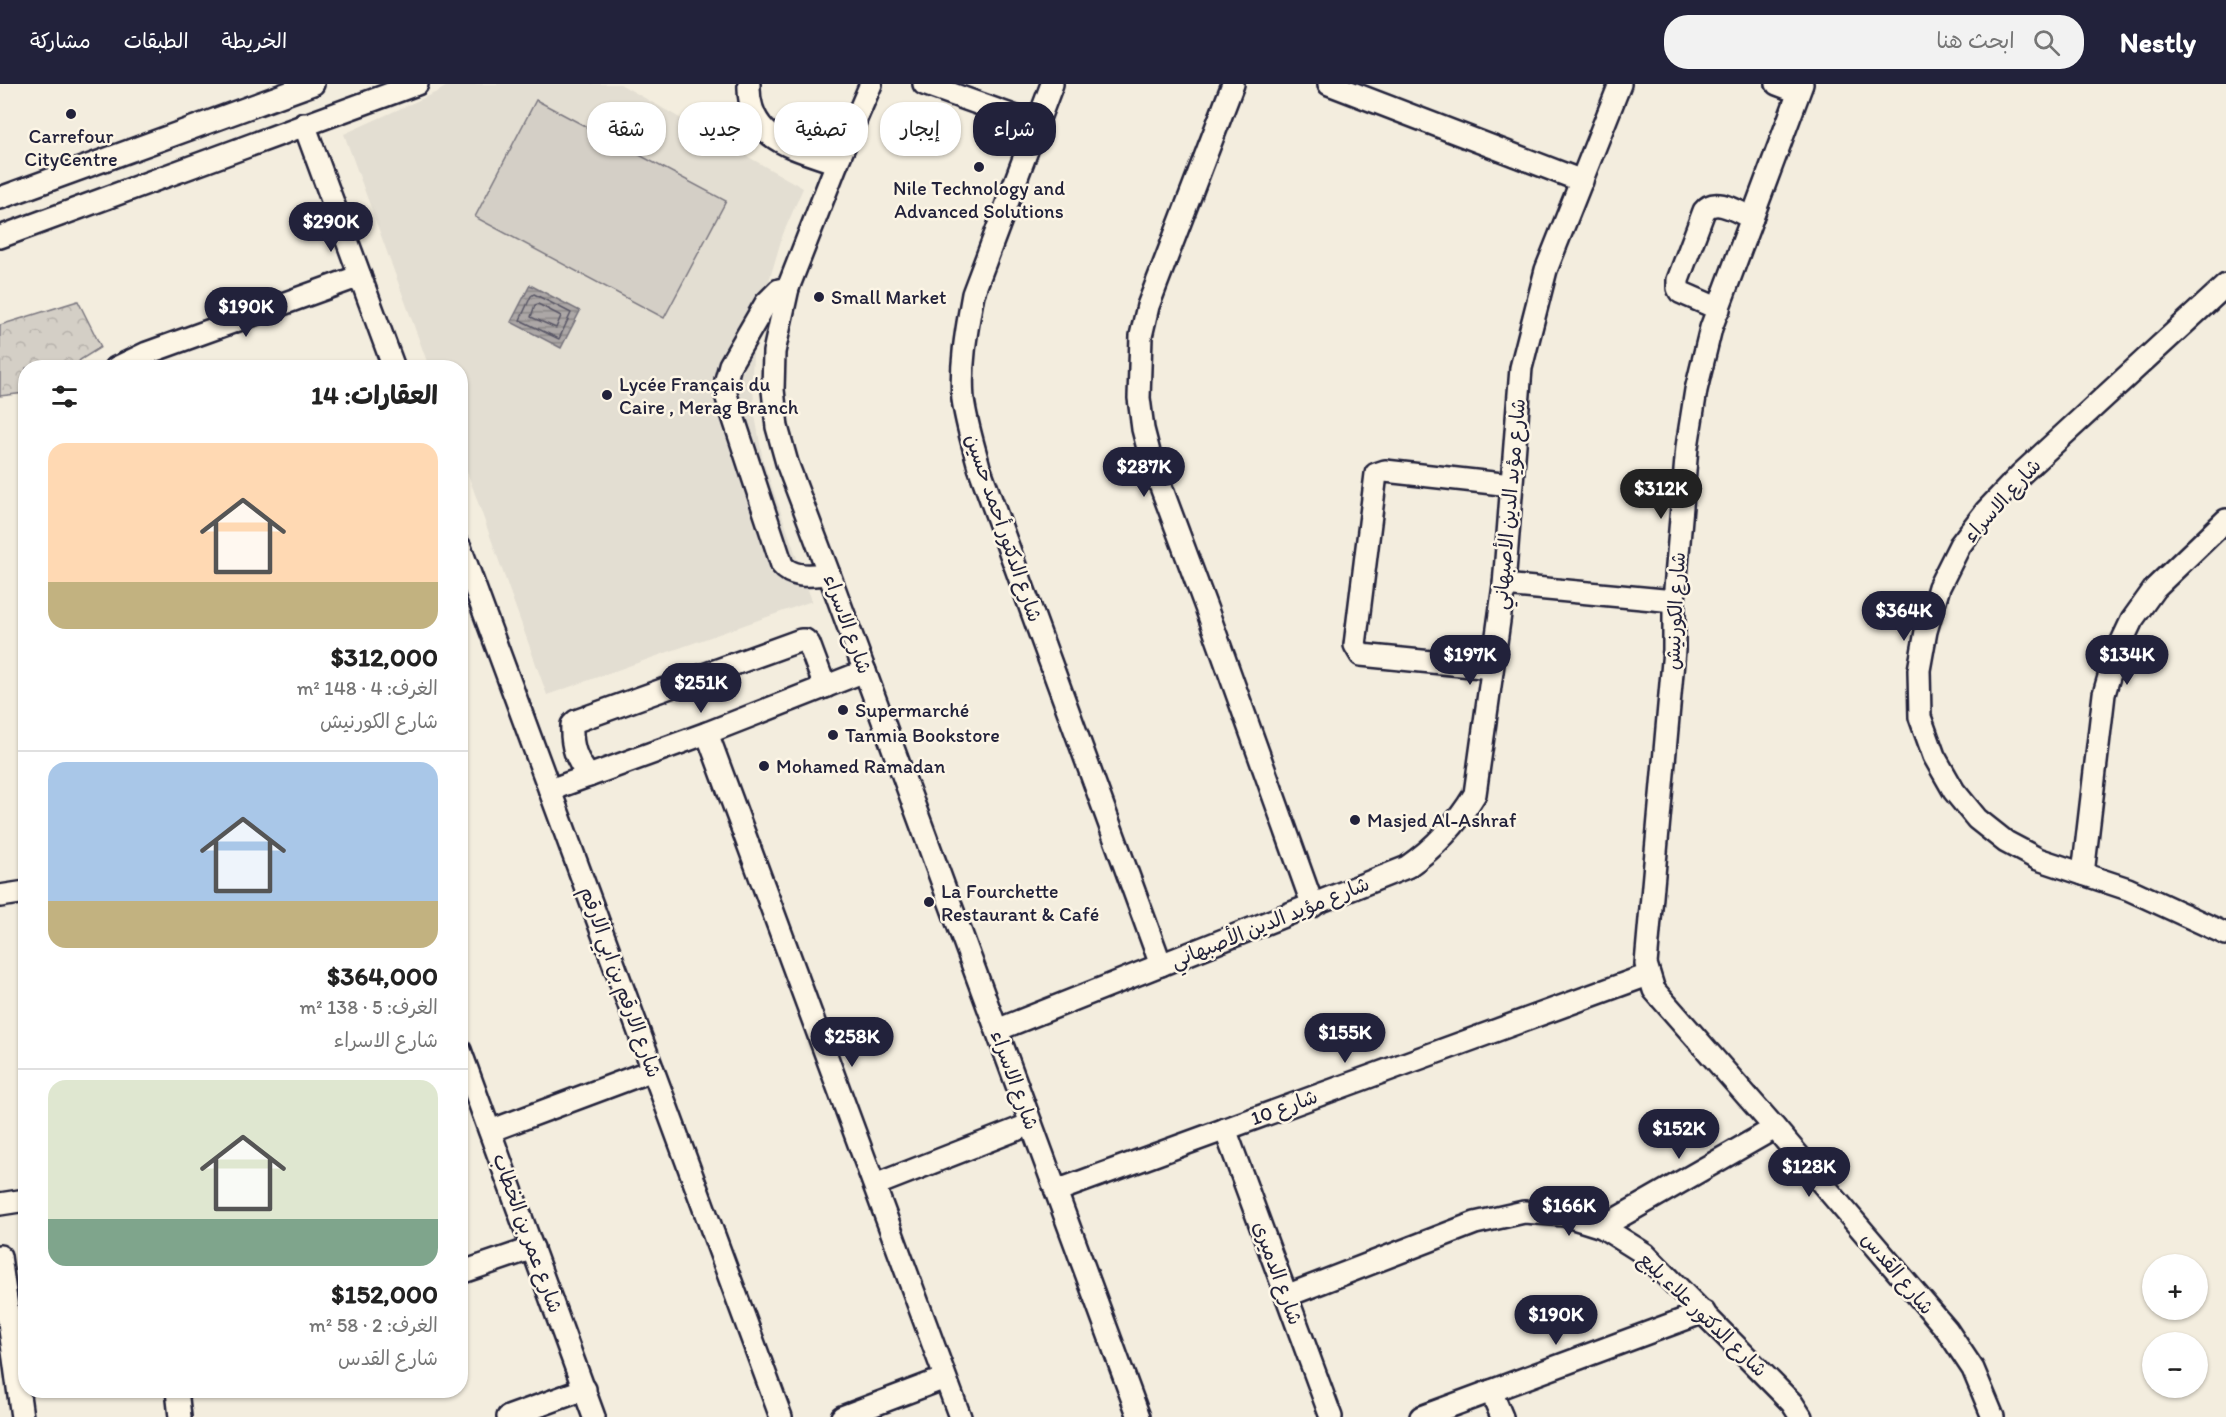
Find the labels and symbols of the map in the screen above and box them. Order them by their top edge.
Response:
marker: Carrefour CityCentre [64,107,78,121]
place label: Carrefour CityCentre [24,124,118,171]
marker: Nile Technology and Advanced Solutions [972,160,986,174]
place label: Nile Technology and Advanced Solutions [893,176,1065,223]
pin: $290K [289,202,373,253]
place label: Small Market [831,285,947,309]
pin: $190K [204,287,288,338]
marker: Small Market [812,290,826,304]
place label: Lycée Français du Caire , Merag Branch [619,372,799,419]
marker: Lycée Français du Caire , Merag Branch [600,388,614,402]
street label: شارع مؤيد الدين الأصبهاني [1487,397,1536,611]
street label: شارع الدكتور أحمد حسين [959,431,1047,626]
pin: $287K [1102,447,1186,498]
street label: شارع الاسراء [1958,453,2047,548]
pin: $312K [1619,469,1703,520]
street label: شارع الكورنيش [1660,551,1692,671]
street label: شارع الاسراء [817,571,877,678]
pin: $364K [1862,591,1946,642]
pin: $197K [1428,635,1512,686]
pin: $134K [2085,635,2169,686]
pin: $251K [659,663,743,714]
place label: Supermarché [855,698,969,722]
marker: Supermarché [836,703,850,717]
place label: Tanmia Bookstore [845,723,1000,747]
marker: Tanmia Bookstore [826,728,840,742]
place label: Mohamed Ramadan [776,754,945,778]
marker: Mohamed Ramadan [757,759,771,773]
place label: Masjed Al-Ashraf [1367,808,1517,832]
marker: Masjed Al-Ashraf [1348,813,1362,827]
street label: شارع مؤيد الدين الأصبهاني [1167,870,1375,978]
place label: La Fourchette Restaurant & Café [941,879,1099,926]
street label: شارع الارقم بن ابي الارقم [570,883,667,1083]
marker: La Fourchette Restaurant & Café [922,895,936,909]
pin: $155K [1303,1013,1387,1064]
pin: $258K [810,1017,894,1068]
street label: شارع الاسراء [984,1027,1044,1134]
street label: شارع 10 [1247,1084,1321,1132]
pin: $152K [1637,1109,1721,1160]
pin: $128K [1767,1147,1851,1198]
street label: شارع عمر بن الخطاب [486,1150,568,1317]
pin: $166K [1527,1186,1611,1237]
street label: شارع الدميرى [1246,1218,1308,1329]
street label: شارع القدس [1855,1227,1939,1320]
street label: شارع الدكتور علاء بلبع [1632,1246,1772,1384]
pin: $190K [1514,1295,1598,1346]

